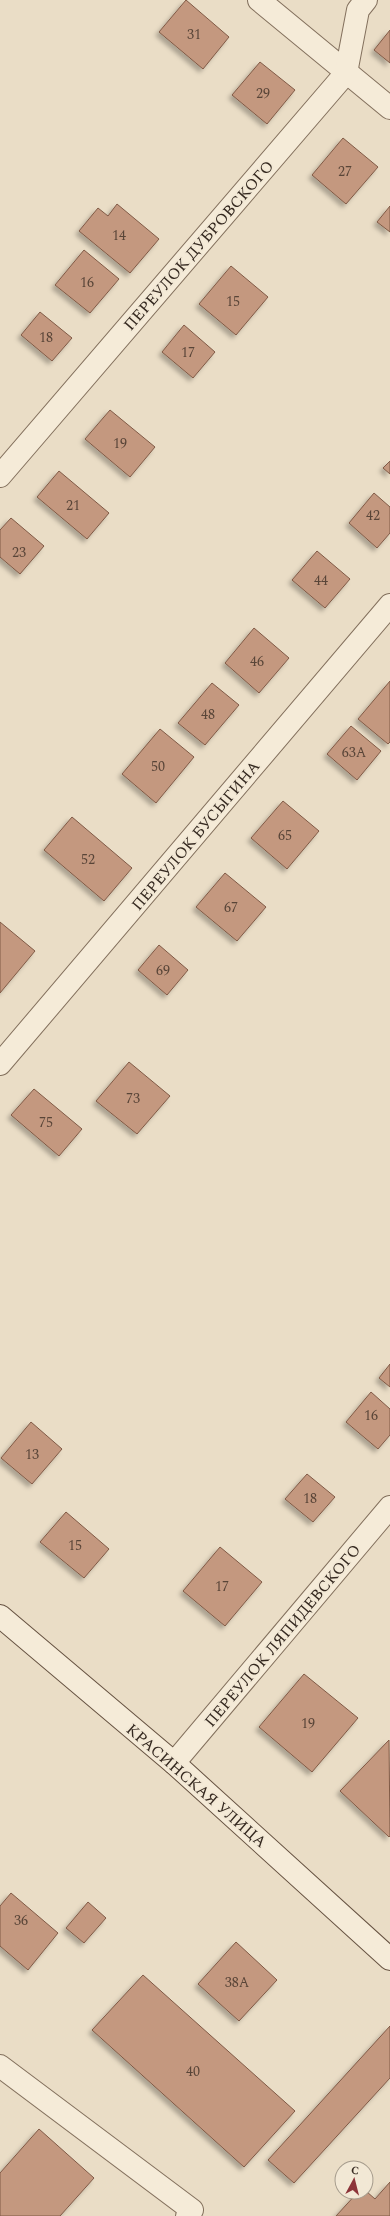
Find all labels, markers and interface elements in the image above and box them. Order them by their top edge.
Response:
house number: 31 [187,24,201,45]
house number: 29 [256,83,270,104]
street label: ПЕРЕУЛОК ДУБРОВСКОГО [118,155,280,336]
house number: 27 [338,161,352,182]
house number: 14 [112,225,126,246]
house number: 16 [80,272,94,293]
house number: 15 [226,291,240,312]
house number: 18 [39,327,53,348]
house number: 17 [181,342,195,363]
house number: 19 [113,433,127,454]
house number: 21 [66,495,80,516]
house number: 42 [366,505,380,526]
house number: 23 [12,542,26,563]
house number: 44 [314,570,328,591]
house number: 46 [250,651,264,672]
house number: 48 [201,704,215,725]
house number: 63А [342,742,367,763]
street label: ПЕРЕУЛОК БУСЫГИНА [126,755,266,916]
house number: 50 [151,756,165,777]
house number: 65 [278,825,292,846]
house number: 52 [81,849,95,870]
house number: 67 [224,897,238,918]
house number: 69 [156,960,170,981]
house number: 73 [126,1088,140,1109]
house number: 75 [39,1112,53,1133]
house number: 16 [364,1405,378,1426]
house number: 13 [25,1444,39,1465]
house number: 18 [303,1488,317,1509]
house number: 15 [68,1535,82,1556]
street label: ПЕРЕУЛОК ЛЯПИДЕВСКОГО [199,1539,367,1732]
house number: 17 [215,1576,229,1597]
house number: 19 [301,1713,315,1734]
street label: КРАСИНСКАЯ УЛИЦА [121,1718,272,1854]
house number: 36 [14,1910,28,1931]
house number: 38А [225,1972,250,1993]
house number: 40 [186,2061,200,2082]
north arrow [334,2160,374,2200]
text: С [350,2162,360,2180]

